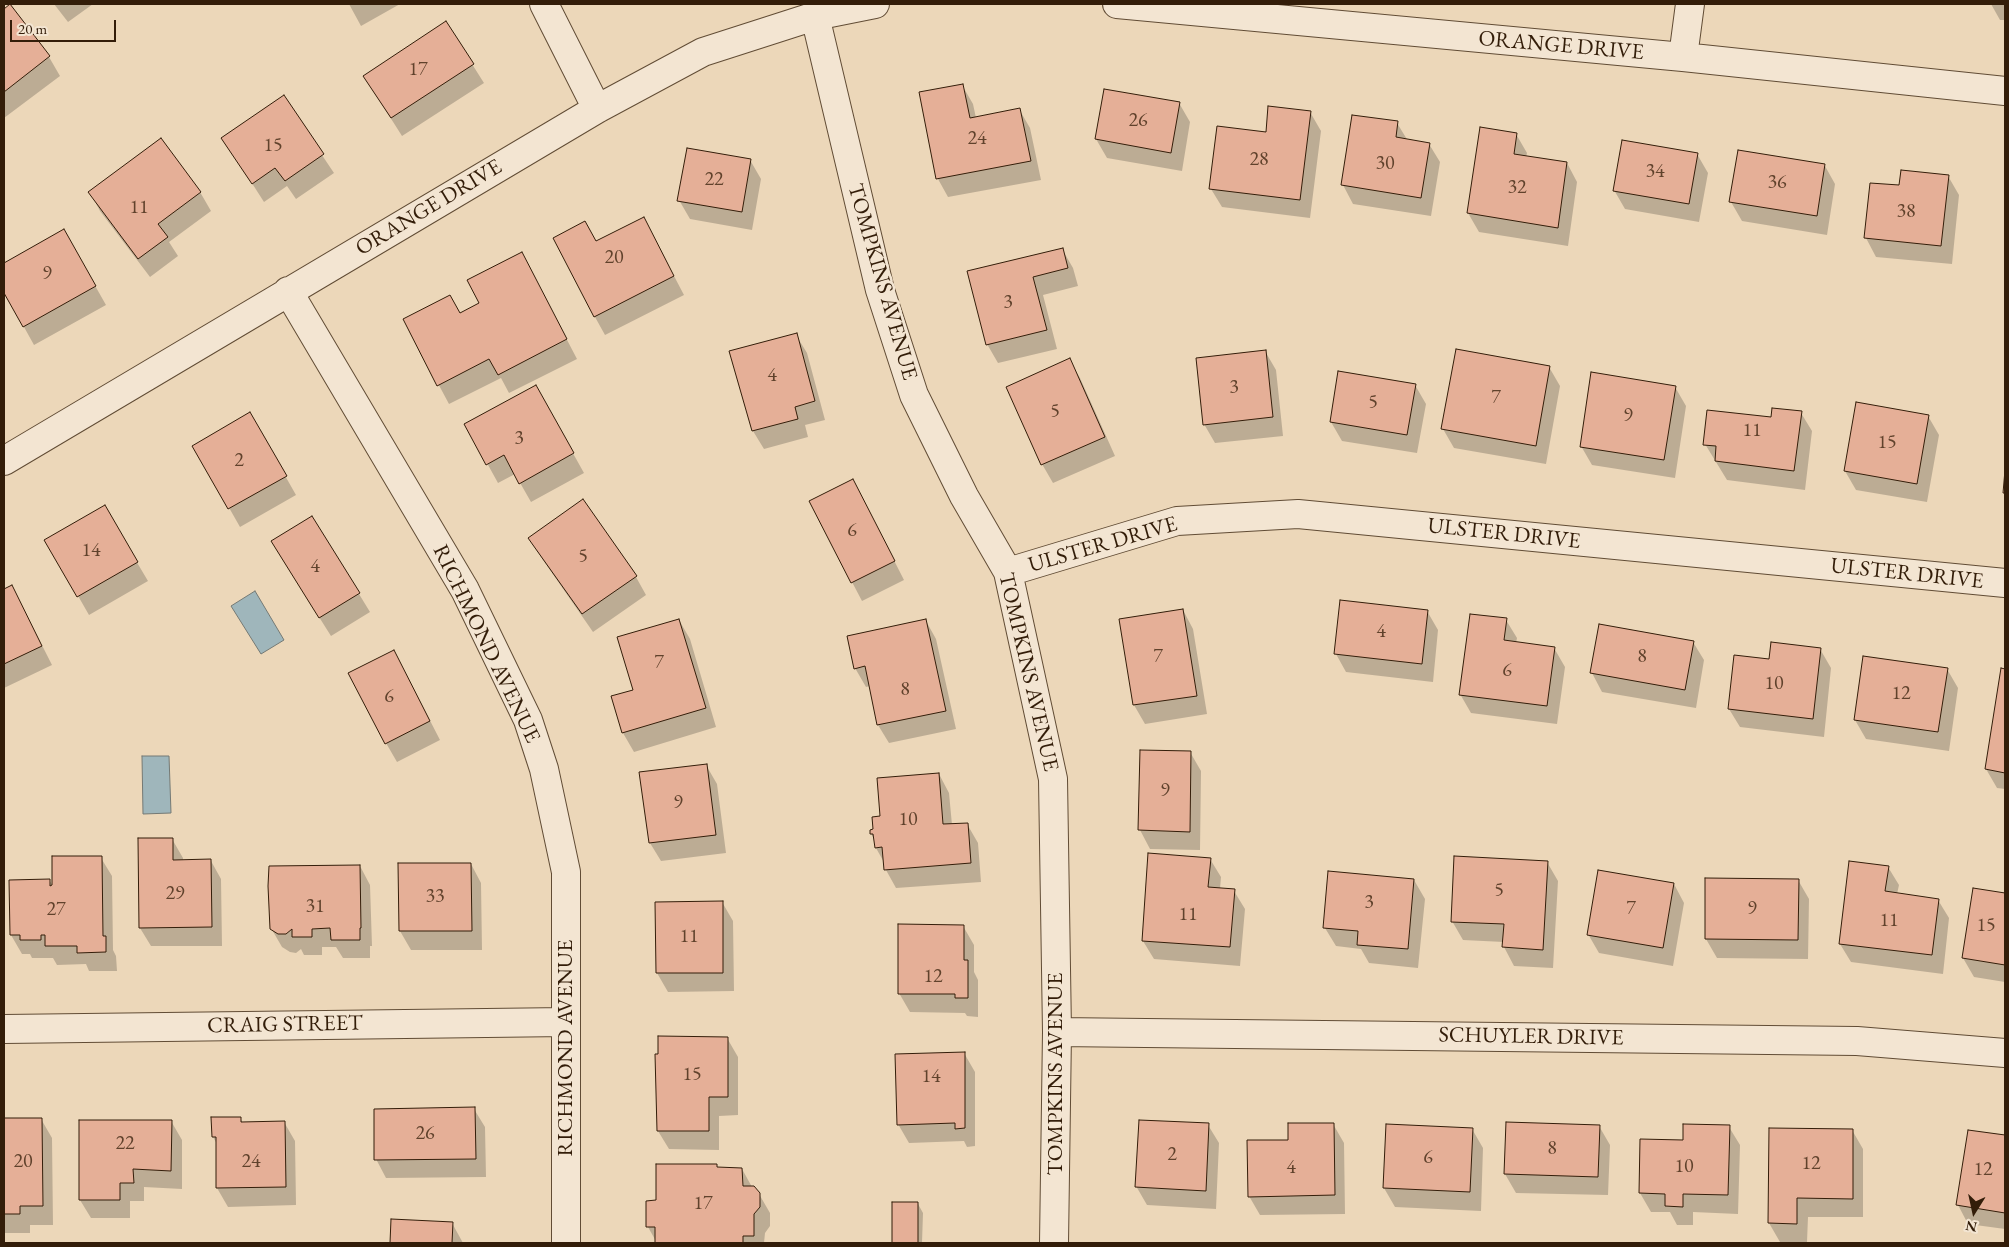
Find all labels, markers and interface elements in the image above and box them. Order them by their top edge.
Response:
scale bar [12,10,119,42]
text: 20 m [18,19,47,38]
street label: ORANGE DRIVE [1477,26,1645,66]
house number: 17 [408,58,428,82]
house number: 26 [1128,109,1148,133]
house number: 24 [967,127,987,151]
house number: 15 [263,134,283,158]
house number: 28 [1249,148,1269,172]
house number: 30 [1375,152,1395,176]
street label: ORANGE DRIVE [351,154,507,262]
house number: 34 [1645,160,1665,184]
house number: 22 [704,168,724,192]
house number: 36 [1767,171,1787,195]
house number: 32 [1507,176,1527,200]
street label: TOMPKINS AVENUE [841,181,923,383]
house number: 11 [129,196,149,220]
house number: 38 [1896,200,1916,224]
house number: 20 [604,246,624,270]
house number: 9 [42,262,52,286]
house number: 3 [1003,291,1013,315]
house number: 4 [767,364,777,388]
house number: 3 [1229,376,1239,400]
house number: 7 [1491,386,1501,410]
house number: 5 [1368,391,1378,415]
house number: 5 [1050,400,1060,424]
house number: 9 [1623,404,1633,428]
house number: 11 [1742,419,1762,443]
house number: 3 [514,427,524,451]
house number: 15 [1877,431,1897,455]
house number: 2 [234,449,244,473]
street label: ULSTER DRIVE [1026,511,1180,579]
street label: ULSTER DRIVE [1426,513,1582,555]
house number: 6 [847,519,857,543]
house number: 14 [81,539,101,563]
street label: RICHMOND AVENUE [427,541,545,747]
house number: 5 [578,545,588,569]
street label: ULSTER DRIVE [1829,553,1985,595]
house number: 4 [310,555,320,579]
street label: TOMPKINS AVENUE [992,570,1064,774]
house number: 4 [1376,620,1386,644]
house number: 7 [1153,645,1163,669]
house number: 8 [1637,645,1647,669]
house number: 7 [654,651,664,675]
house number: 6 [1502,659,1512,683]
house number: 10 [1764,672,1784,696]
house number: 8 [900,678,910,702]
house number: 12 [1891,682,1911,706]
house number: 6 [384,685,394,709]
house number: 9 [1160,779,1170,803]
house number: 9 [673,791,683,815]
house number: 10 [898,808,918,832]
house number: 5 [1494,879,1504,903]
house number: 29 [165,882,185,906]
house number: 33 [425,885,445,909]
house number: 3 [1364,891,1374,915]
house number: 31 [305,895,325,919]
house number: 7 [1626,897,1636,921]
house number: 9 [1747,897,1757,921]
house number: 27 [46,898,66,922]
house number: 11 [1178,903,1198,927]
house number: 11 [1879,909,1899,933]
house number: 15 [1976,914,1996,938]
house number: 11 [679,925,699,949]
street label: RICHMOND AVENUE [553,939,579,1157]
house number: 12 [923,965,943,989]
street label: TOMPKINS AVENUE [1043,973,1069,1175]
street label: CRAIG STREET [207,1010,363,1040]
street label: SCHUYLER DRIVE [1438,1022,1624,1052]
house number: 15 [682,1063,702,1087]
house number: 14 [921,1065,941,1089]
house number: 26 [415,1122,435,1146]
house number: 22 [115,1132,135,1156]
house number: 8 [1547,1137,1557,1161]
house number: 2 [1167,1143,1177,1167]
house number: 6 [1423,1146,1433,1170]
house number: 20 [13,1150,33,1174]
house number: 24 [241,1150,261,1174]
house number: 12 [1801,1152,1821,1176]
house number: 10 [1674,1155,1694,1179]
house number: 4 [1286,1156,1296,1180]
house number: 12 [1973,1158,1993,1182]
north arrow [1949,1187,1999,1237]
house number: 17 [693,1192,713,1216]
text: N [1964,1217,1979,1237]

